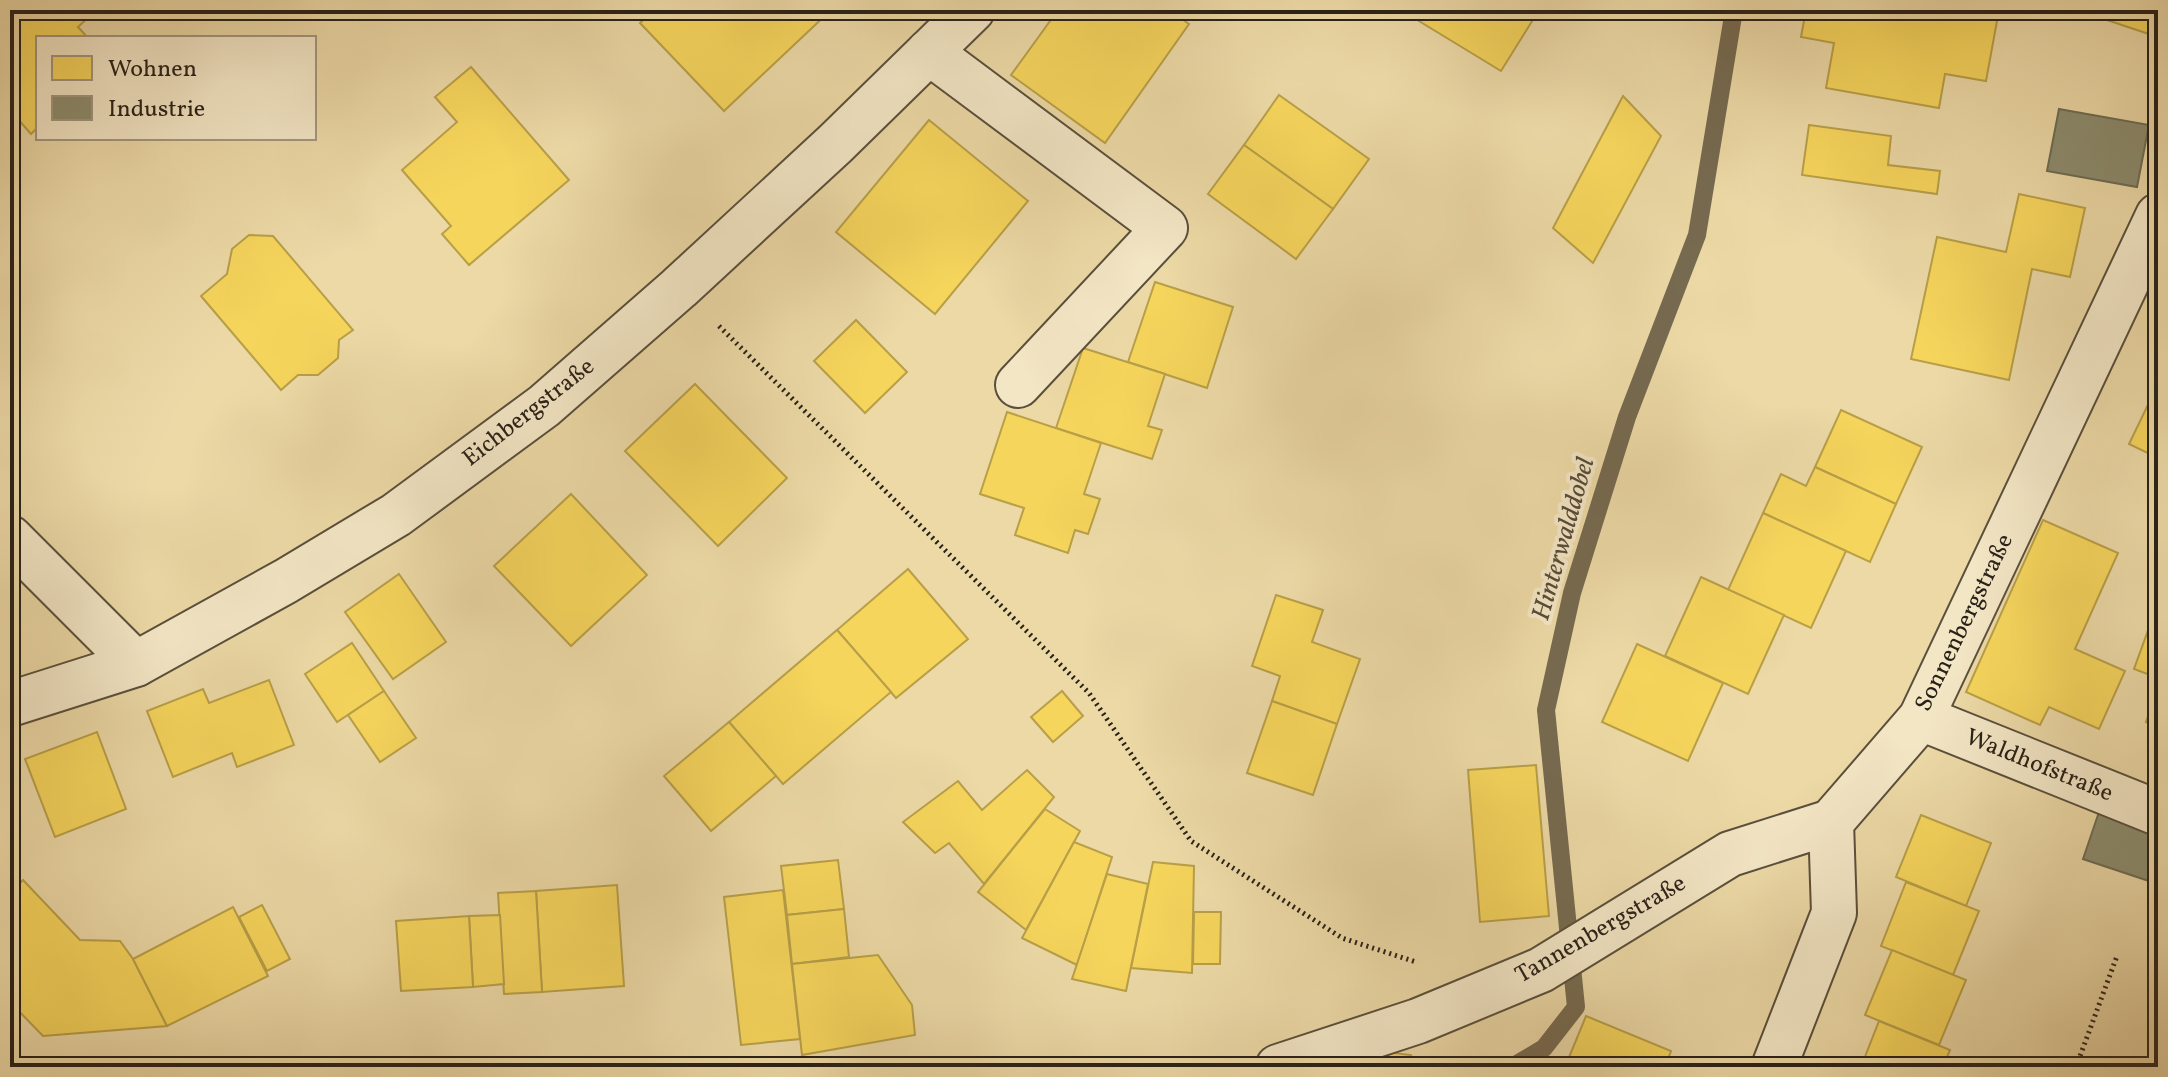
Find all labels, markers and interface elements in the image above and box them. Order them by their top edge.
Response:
legend [36,36,316,140]
text: Wohnen [108,53,197,87]
text: Industrie [108,93,205,127]
street label: Eichbergstraße [456,351,602,475]
water label: Hinterwalddobel [1524,453,1605,625]
street label: Sonnenbergstraße [1907,529,2023,717]
street label: Waldhofstraße [1960,721,2118,811]
street label: Tannenbergstraße [1509,867,1693,993]

